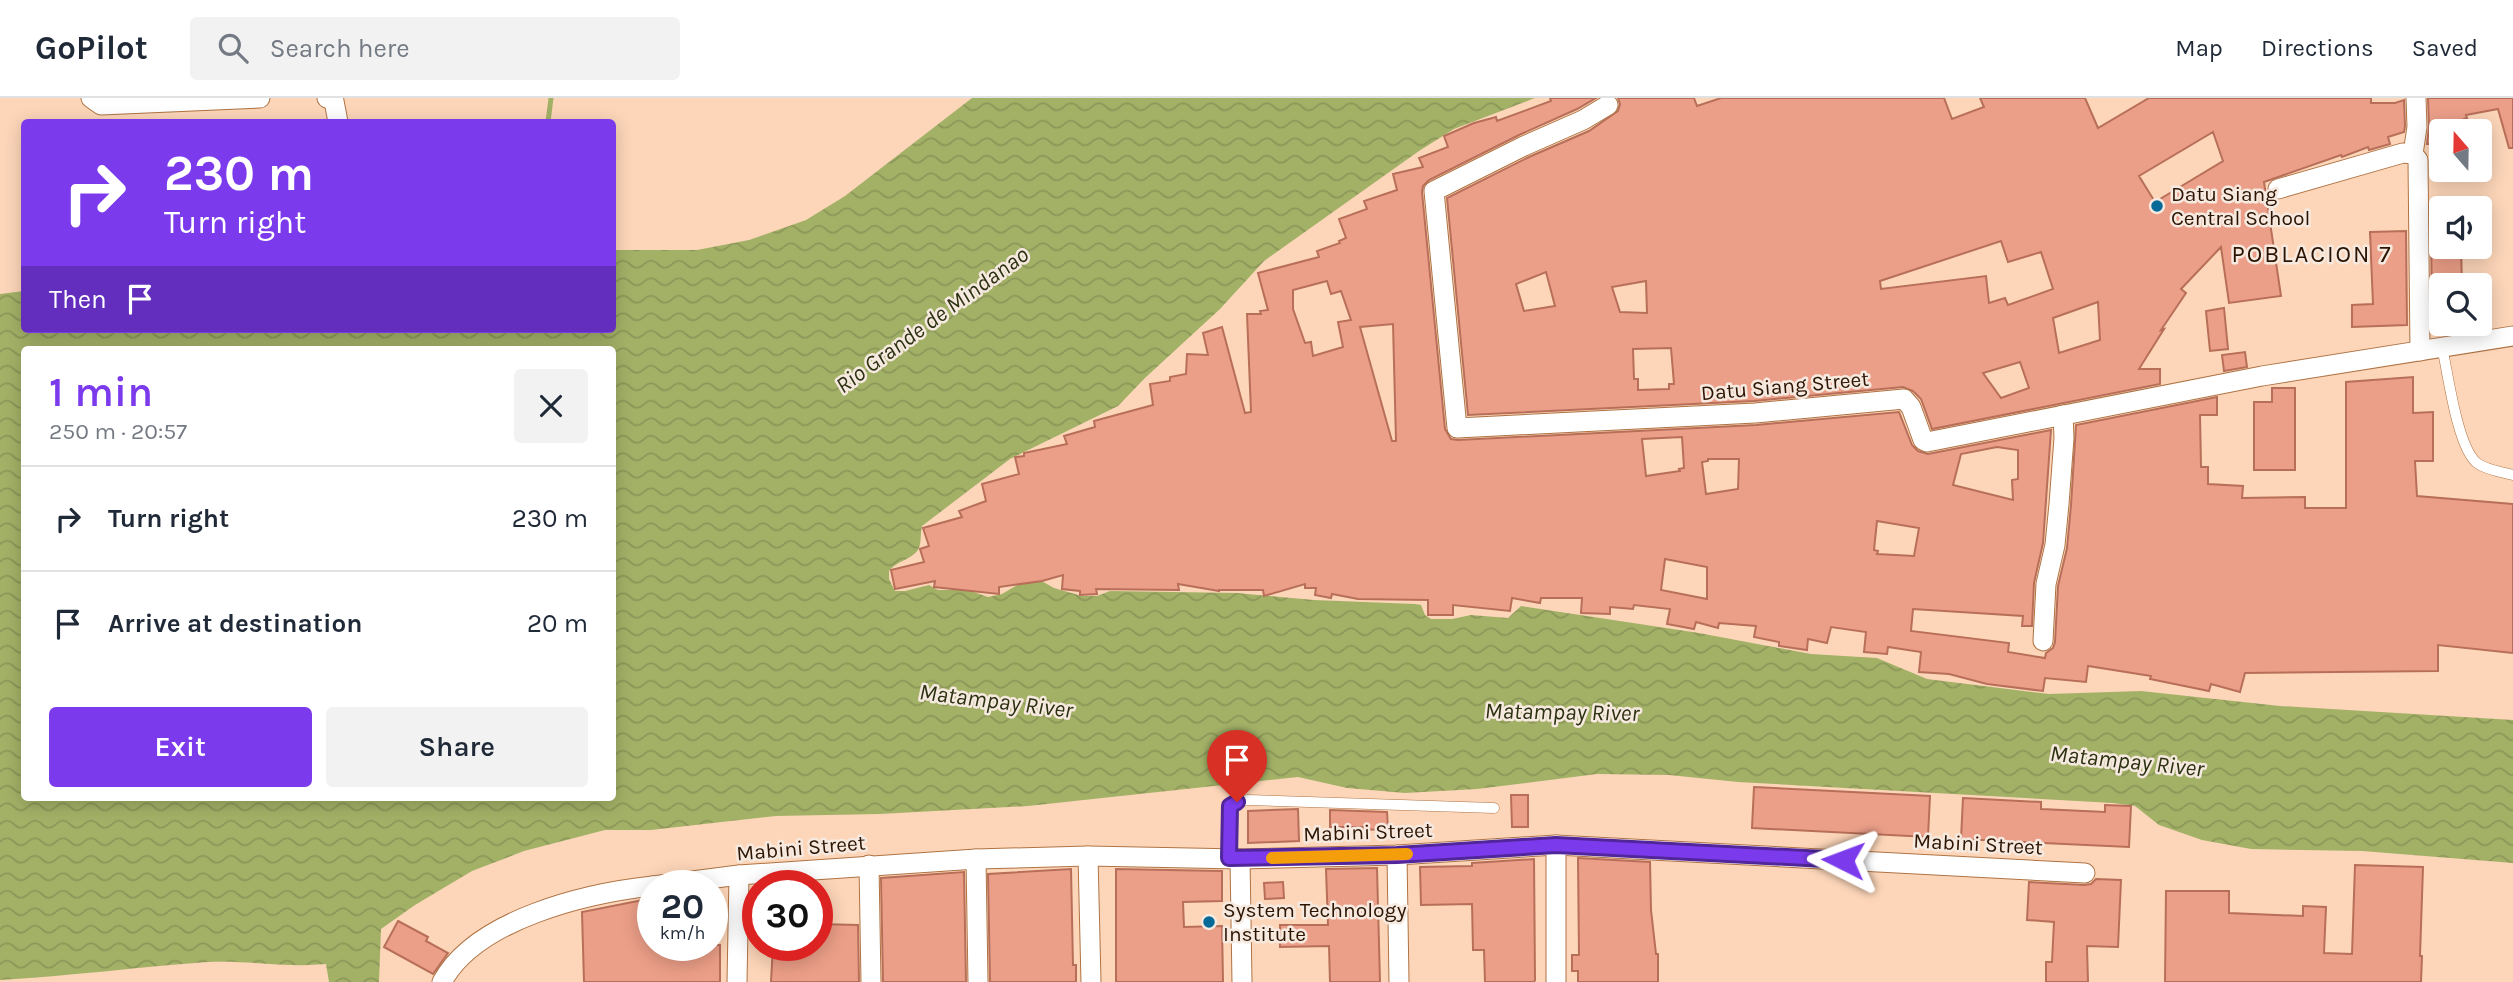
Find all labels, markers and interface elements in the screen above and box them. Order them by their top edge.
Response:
search box [190,17,680,80]
text: GoPilot [35,29,148,67]
icon: search [214,29,252,67]
text: Search here [270,33,410,64]
text: Map [2175,34,2223,62]
text: Directions [2261,34,2374,62]
text: Saved [2412,34,2478,62]
north arrow [2429,119,2492,182]
map controls [2429,119,2492,336]
text: 230 m [164,145,314,202]
icon: right [49,147,140,238]
place label: Datu Siang Central School [2171,182,2310,230]
button: sound [2429,196,2492,259]
marker: Datu Siang Central School [2149,198,2165,214]
text: Turn right [164,204,306,241]
district label: POBLACION 7 [2231,240,2393,268]
water label: Rio Grande de Mindanao [830,241,1034,399]
button: search [2429,273,2492,336]
icon: arrive [121,280,159,318]
text: Then [49,284,107,315]
text: 1 min [49,367,153,417]
street label: Datu Siang Street [1700,367,1870,405]
button: close [514,369,588,443]
text: 250 m · 20:57 [49,418,187,445]
icon: right [49,500,87,538]
text: Turn right [108,503,229,534]
text: 230 m [512,503,588,534]
icon: arrive [49,605,87,643]
text: Arrive at destination [108,608,362,639]
text: 20 m [527,608,588,639]
water label: Matampay River [918,678,1075,724]
water label: Matampay River [1485,697,1641,727]
button: Exit [49,707,312,787]
button: Share [326,707,588,787]
pin [1207,730,1267,802]
water label: Matampay River [2049,739,2206,783]
icon: arrive [1218,741,1256,779]
street label: Mabini Street [1303,818,1433,846]
position arrow [1806,823,1880,897]
street label: Mabini Street [1913,829,2043,859]
street label: Mabini Street [735,830,867,866]
speed limit sign: 30 [742,870,833,961]
text: 20 [661,886,704,927]
place label: System Technology Institute [1223,898,1407,946]
marker: System Technology Institute [1201,914,1217,930]
text: km/h [660,922,705,944]

